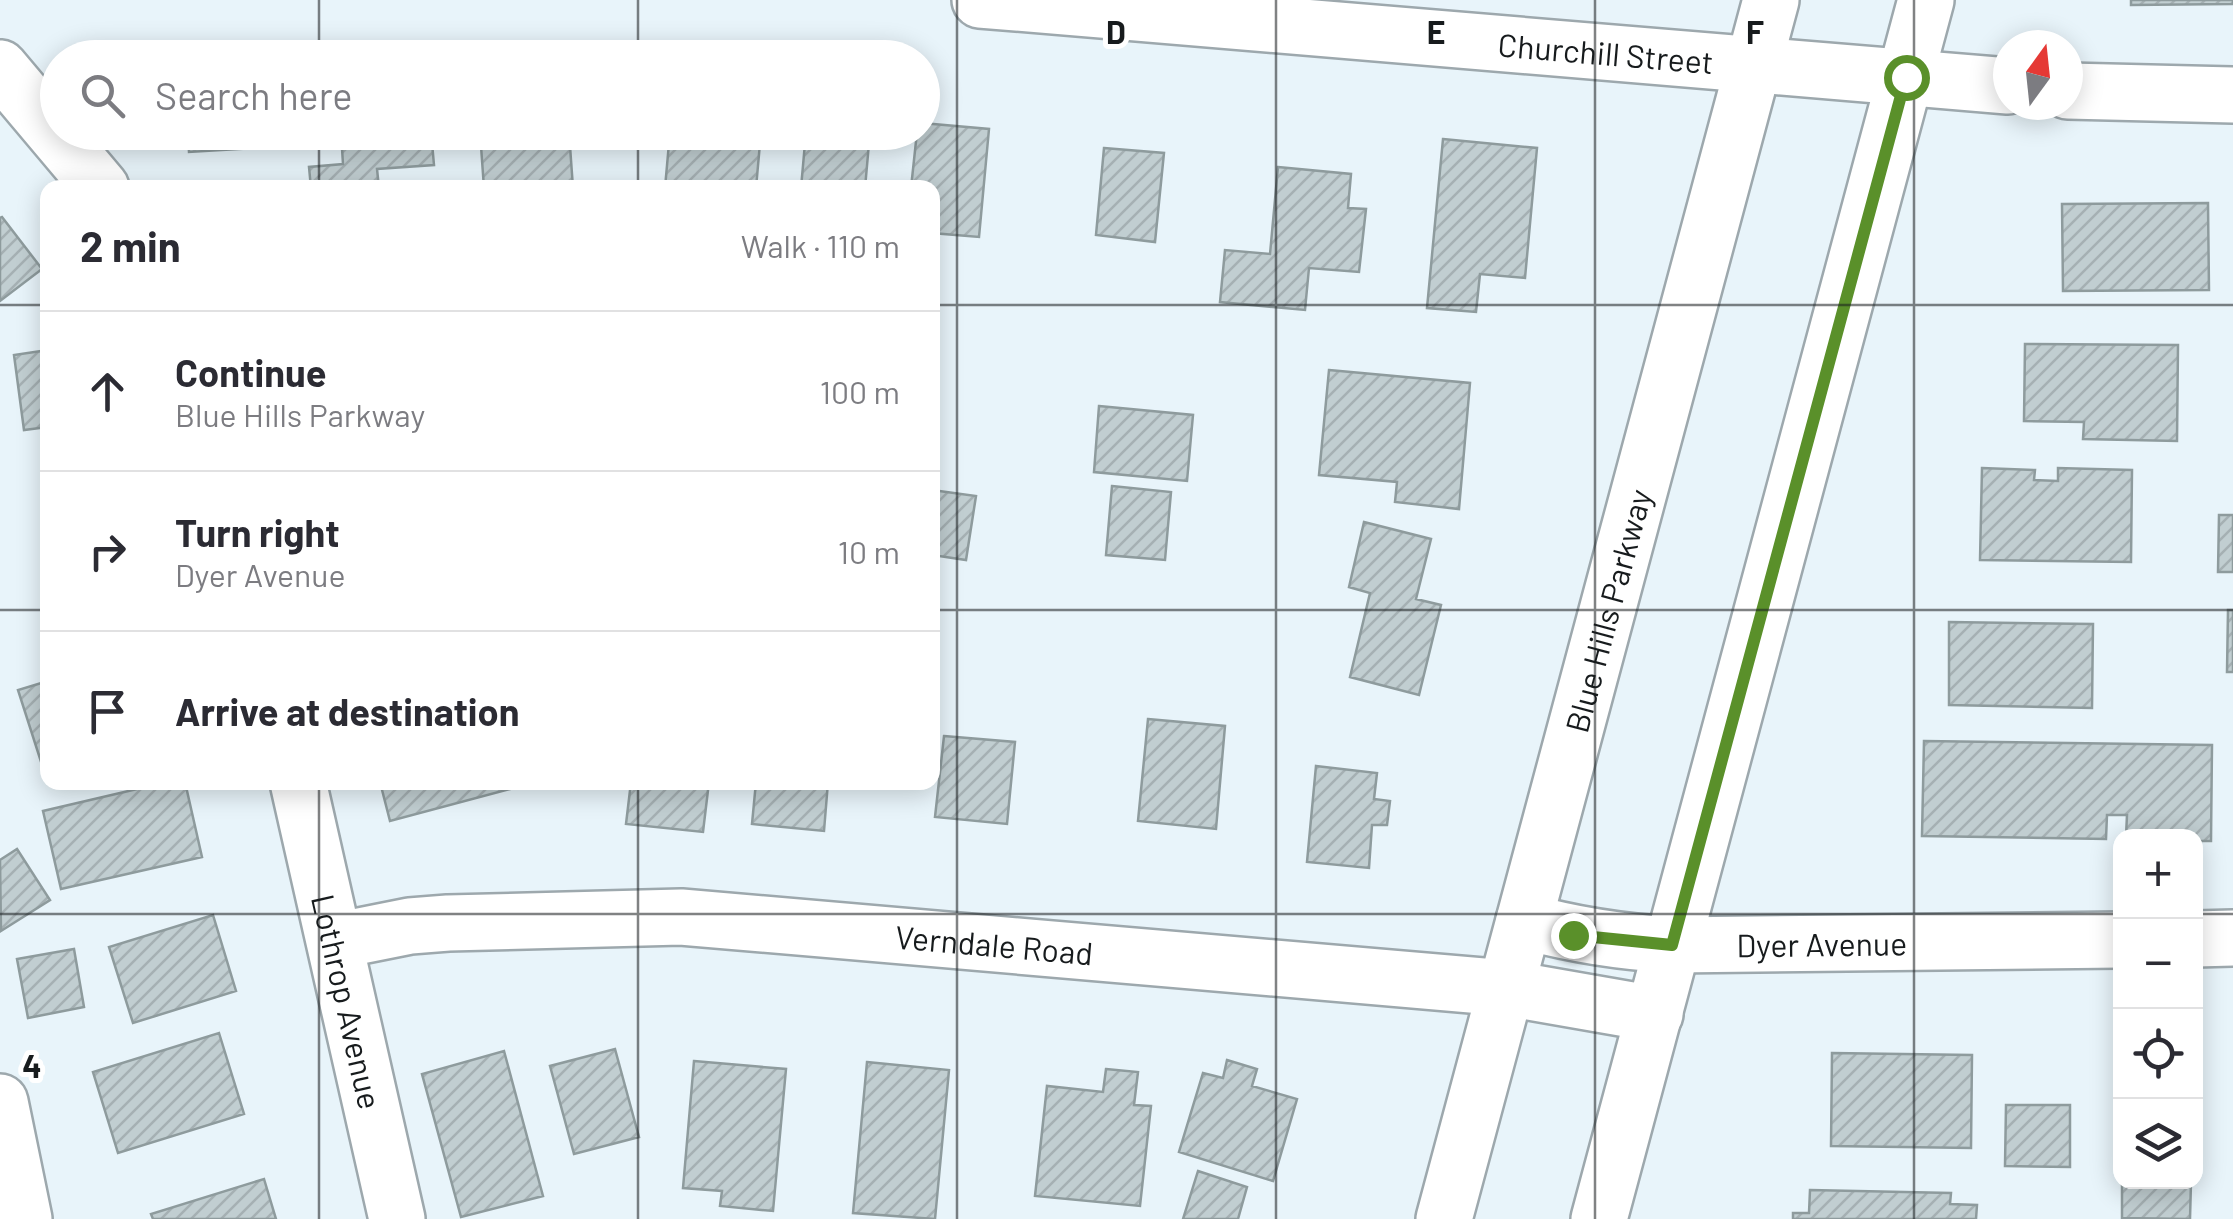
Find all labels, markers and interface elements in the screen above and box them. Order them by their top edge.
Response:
text: D [1106,12,1126,50]
text: E [1427,12,1445,50]
text: F [1746,12,1764,50]
street label: Churchill Street [1497,24,1715,80]
north arrow [1993,30,2083,120]
search box [40,40,940,150]
route start [1884,55,1930,101]
icon: search [75,68,130,123]
text: Search here [155,72,353,118]
text: 2 min [80,220,181,270]
text: Walk · 110 m [741,226,900,264]
text: Continue [175,349,326,395]
icon: ahead [80,364,135,419]
text: 100 m [820,372,900,410]
text: Blue Hills Parkway [175,395,425,433]
street label: Blue Hills Parkway [1556,484,1658,736]
text: Turn right [175,509,340,555]
icon: right [80,524,135,579]
text: 10 m [838,532,900,570]
text: Dyer Avenue [175,555,346,593]
icon: arrive [80,684,135,739]
text: Arrive at destination [175,688,520,734]
map controls [2113,829,2203,1189]
button: + [2113,829,2203,919]
street label: Lothrop Avenue [305,890,390,1112]
route end [1551,913,1597,959]
street label: Verndale Road [894,917,1095,971]
button: − [2113,919,2203,1009]
street label: Dyer Avenue [1736,923,1907,963]
button: locate [2113,1009,2203,1099]
text: 4 [22,1046,42,1084]
button: layers [2113,1099,2203,1189]

